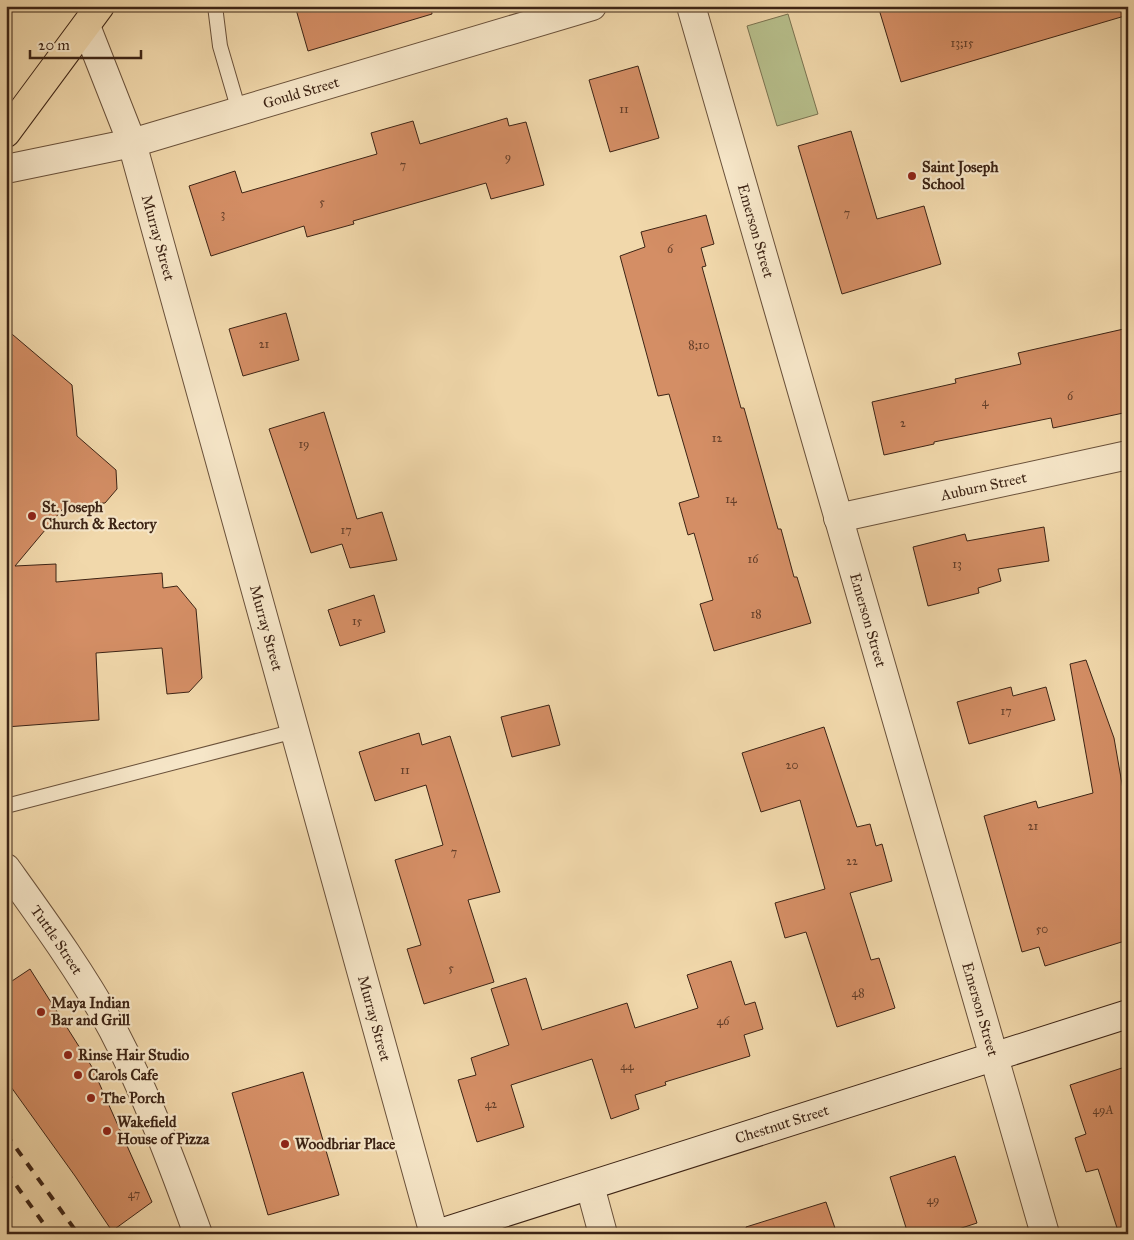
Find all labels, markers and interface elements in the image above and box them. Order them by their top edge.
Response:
scale bar [30,28,141,60]
text: 20 m [38,36,70,54]
house number: 13;15 [950,36,974,50]
street label: Gould Street [261,73,342,113]
house number: 11 [619,102,629,116]
house number: 9 [505,150,511,164]
house number: 7 [400,158,406,172]
place label: Saint Joseph School [922,158,999,193]
marker: Saint Joseph School [906,170,918,182]
street label: Emerson Street [734,182,778,281]
street label: Murray Street [138,193,179,283]
house number: 5 [319,195,325,209]
house number: 7 [844,206,850,220]
house number: 3 [221,207,226,221]
house number: 6 [667,242,674,256]
house number: 21 [259,337,270,351]
house number: 8;10 [688,338,710,352]
house number: 6 [1067,389,1074,403]
house number: 4 [982,395,989,409]
house number: 2 [900,416,906,430]
house number: 12 [712,431,722,445]
house number: 19 [298,437,310,451]
street label: Auburn Street [938,468,1029,505]
house number: 14 [725,492,737,506]
place label: St. Joseph Church & Rectory [42,498,157,534]
marker: St. Joseph Church & Rectory [26,510,38,522]
house number: 17 [340,523,352,537]
house number: 16 [748,552,759,566]
house number: 13 [952,557,962,571]
street label: Emerson Street [846,571,890,670]
street label: Murray Street [246,583,287,674]
house number: 18 [750,607,762,621]
house number: 15 [352,614,363,628]
house number: 17 [1000,704,1012,718]
house number: 20 [786,758,798,772]
house number: 11 [400,763,410,777]
house number: 21 [1028,819,1039,833]
house number: 7 [451,845,457,859]
house number: 22 [846,854,858,868]
street label: Tuttle Street [27,902,87,978]
house number: 50 [1036,922,1048,936]
street label: Emerson Street [958,960,1002,1059]
house number: 5 [448,961,454,975]
street label: Murray Street [354,973,395,1064]
house number: 48 [851,986,865,1000]
place label: Maya Indian Bar and Grill [51,994,131,1029]
marker: Maya Indian Bar and Grill [35,1006,47,1018]
house number: 46 [717,1014,730,1028]
place label: Rinse Hair Studio [78,1046,190,1064]
marker: Rinse Hair Studio [62,1049,74,1061]
house number: 44 [620,1059,634,1073]
place label: Carols Cafe [88,1066,159,1084]
marker: Carols Cafe [72,1069,84,1081]
place label: The Porch [100,1089,166,1107]
marker: The Porch [85,1092,97,1104]
house number: 42 [485,1097,497,1111]
street label: Chestnut Street [733,1101,832,1148]
house number: 49A [1092,1103,1114,1117]
place label: Wakefield House of Pizza [117,1113,210,1148]
marker: Wakefield House of Pizza [101,1125,113,1137]
place label: Woodbriar Place [295,1135,396,1153]
marker: Woodbriar Place [279,1138,291,1150]
house number: 47 [128,1187,140,1201]
house number: 49 [926,1193,940,1207]

